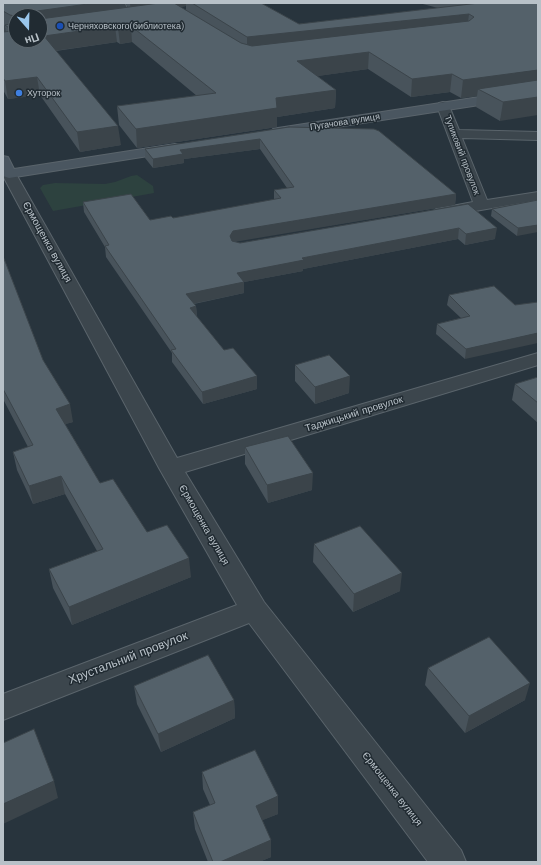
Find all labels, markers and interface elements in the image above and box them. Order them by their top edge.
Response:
north arrow [8,8,48,48]
marker: Черняховского(библиотека) [55,21,65,31]
place label: Черняховского(библиотека) [68,21,184,31]
text: Пн [23,30,41,47]
marker: Хуторок [14,88,24,98]
place label: Хуторок [27,88,60,98]
street label: Пугачова вулиця [309,111,381,133]
street label: Тупиковий провулок [442,114,482,196]
street label: Єрмощенка вулиця [20,200,74,284]
street label: Таджицький провулок [304,393,404,435]
street label: Єрмощенка вулиця [176,483,232,567]
street label: Хрустальний провулок [66,629,190,687]
street label: Єрмощенка вулиця [359,750,425,828]

